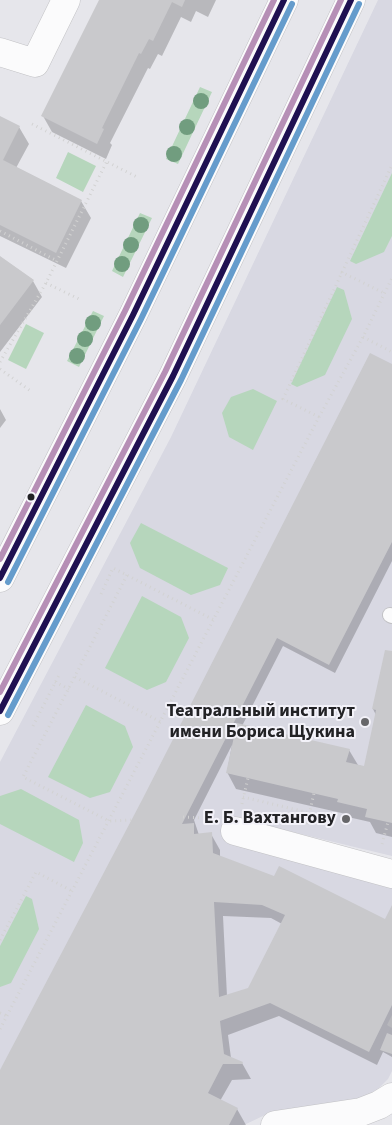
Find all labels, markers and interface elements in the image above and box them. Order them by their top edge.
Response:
unlabelled marker [26,492,36,502]
place label: Театральный институт имени Бориса Щукина [167,701,355,744]
marker: Театральный институт имени Бориса Щукина [359,716,371,728]
place label: Е. Б. Вахтангову [204,808,336,830]
marker: Е. Б. Вахтангову [340,813,352,825]

